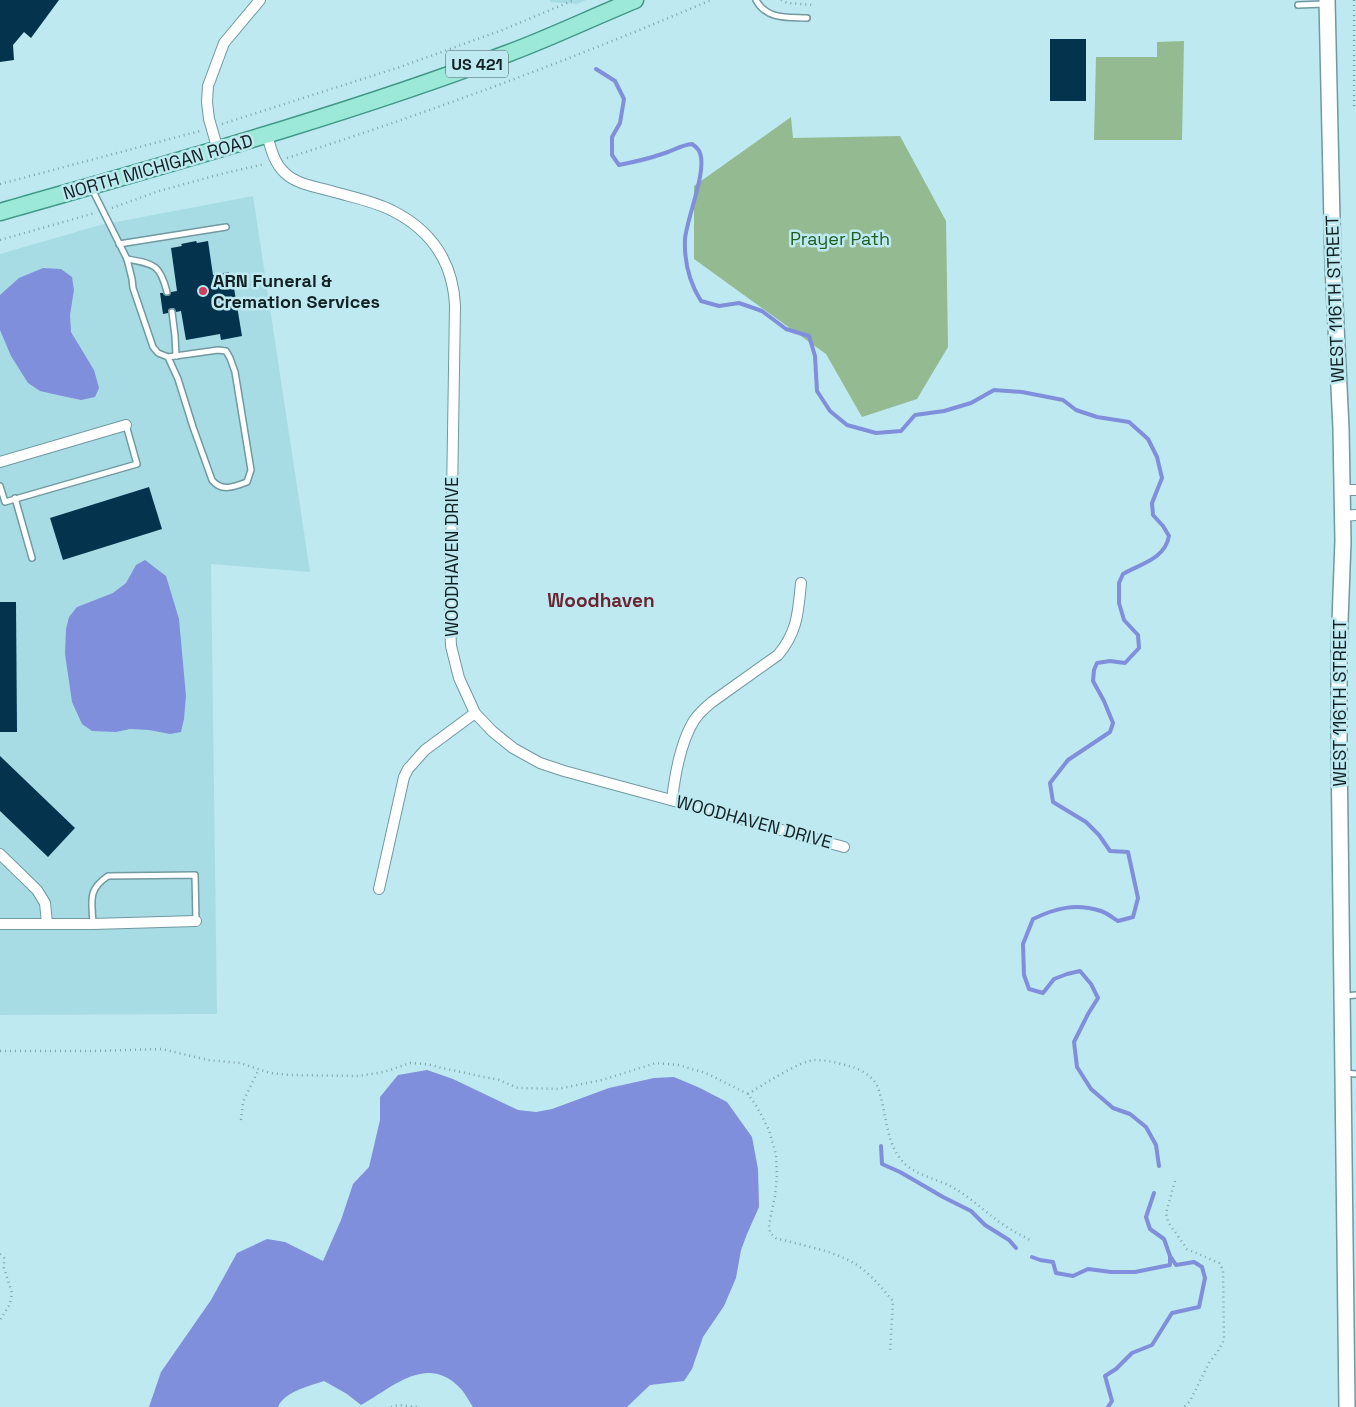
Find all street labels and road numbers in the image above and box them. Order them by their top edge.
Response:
road number: US 421 [446,51,508,78]
street label: NORTH MICHIGAN ROAD [60,128,255,205]
street label: WEST 116TH STREET [1320,215,1349,383]
street label: WOODHAVEN DRIVE [440,477,463,637]
street label: WEST 116TH STREET [1328,619,1351,787]
street label: WOODHAVEN DRIVE [674,790,834,853]

